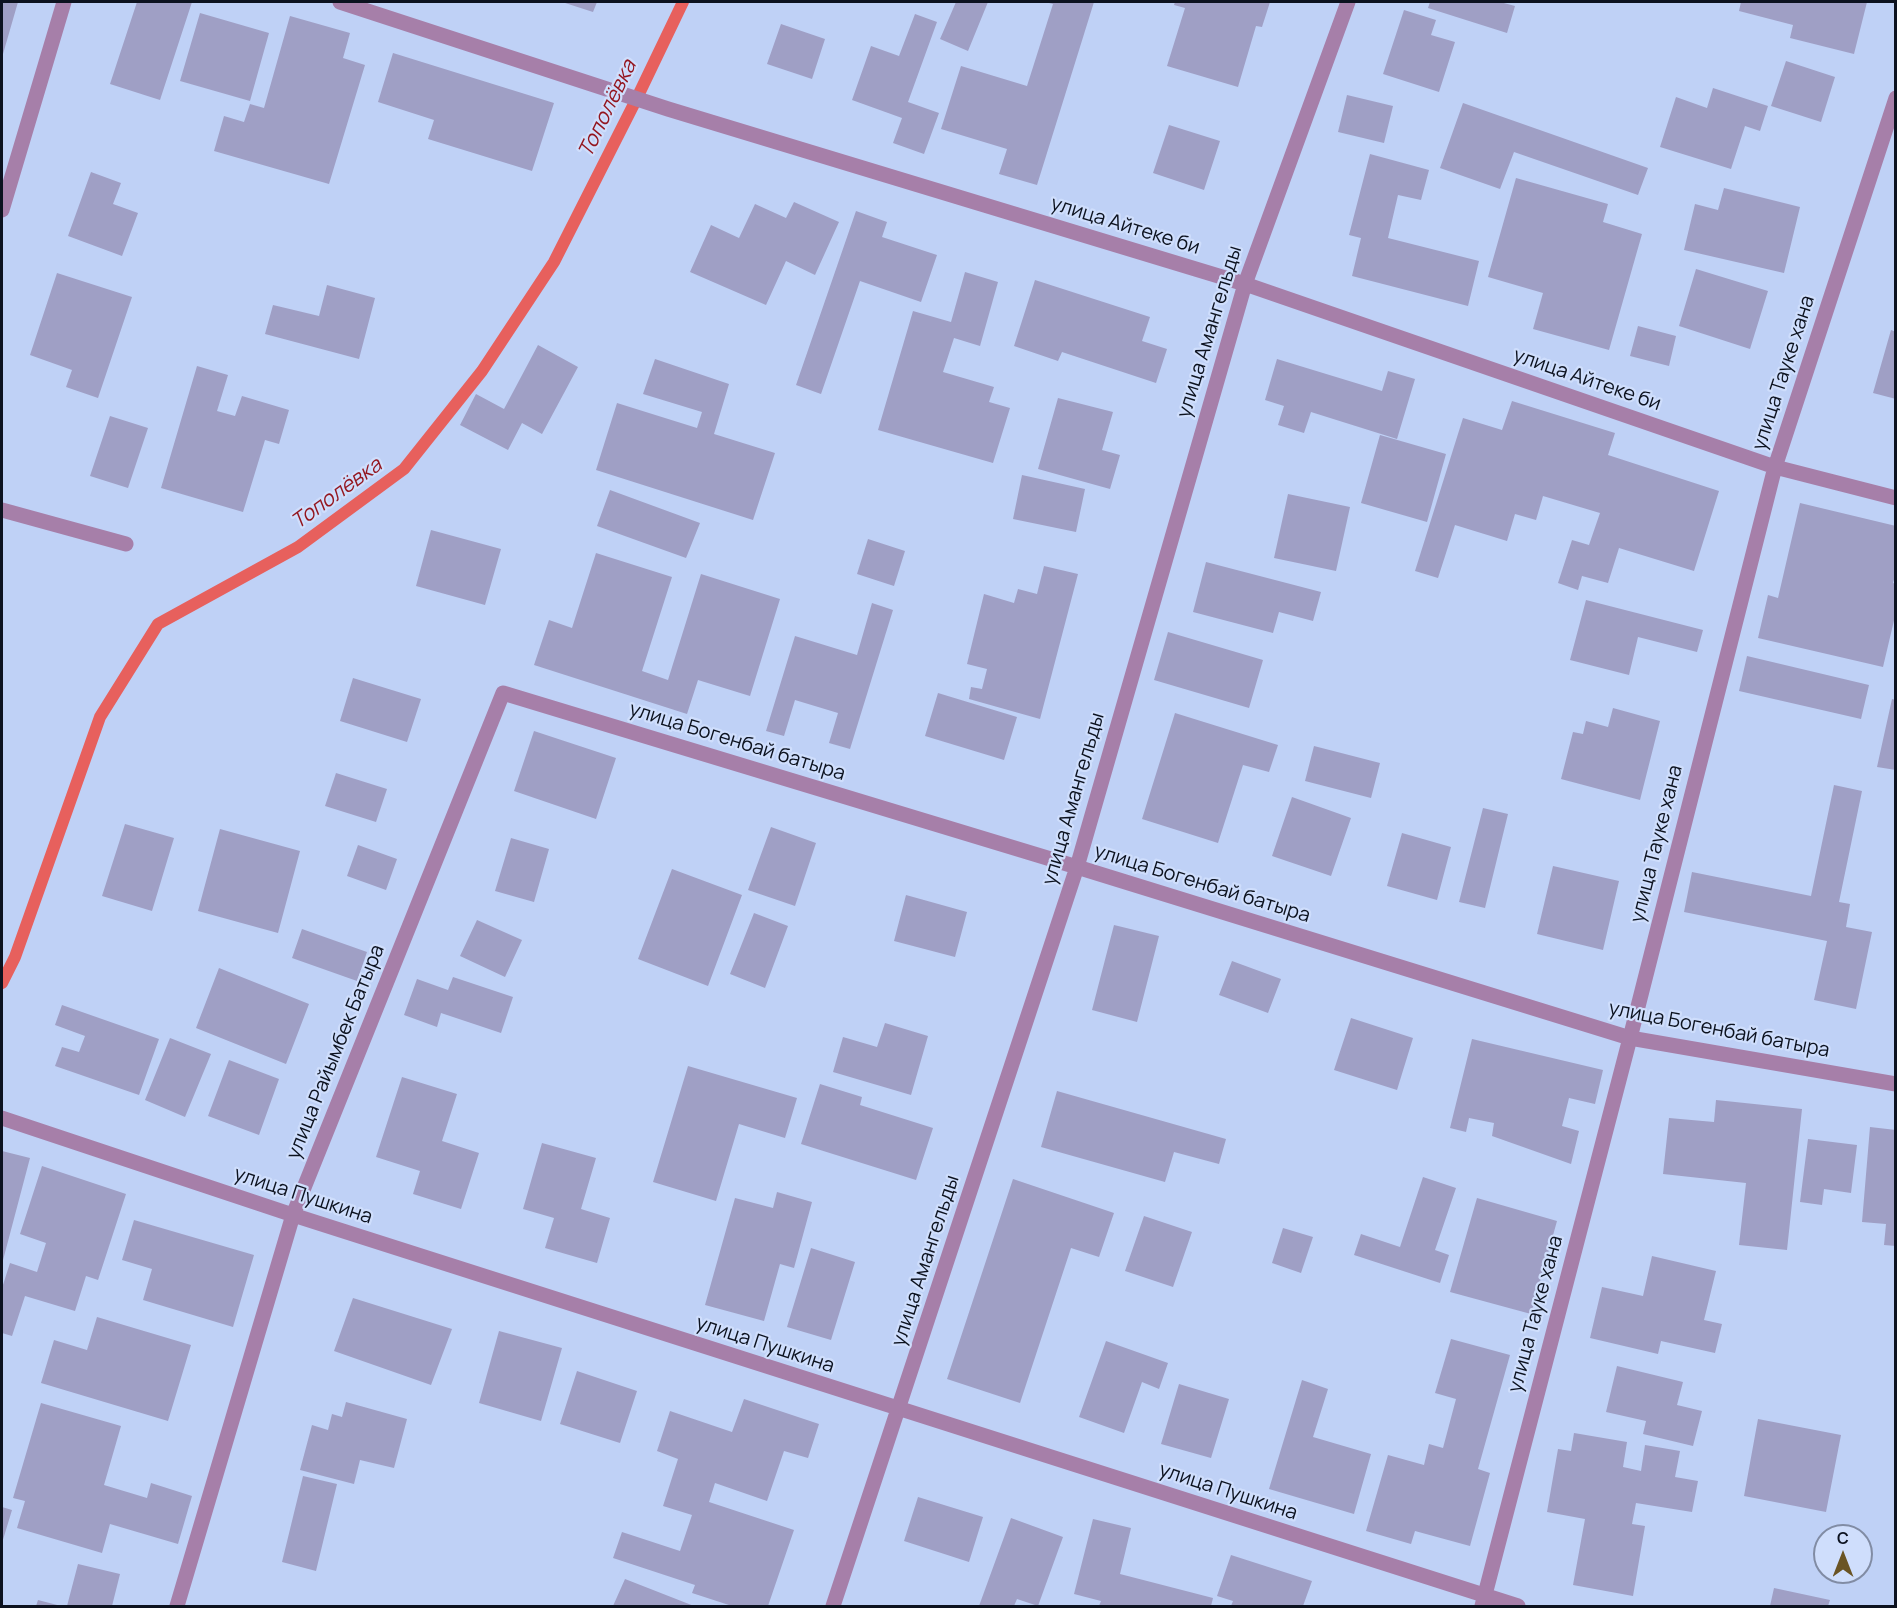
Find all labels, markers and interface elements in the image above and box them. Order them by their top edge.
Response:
water label: Тополёвка [574,56,642,162]
street label: улица Айтеке би [1048,192,1202,260]
street label: улица Амангельды [1172,243,1248,421]
street label: улица Тауке хана [1748,293,1820,453]
street label: улица Айтеке би [1510,343,1664,417]
water label: Тополёвка [287,453,387,535]
street label: улица Богенбай батыра [626,698,848,786]
street label: улица Амангельды [1038,710,1110,888]
street label: улица Тауке хана [1626,763,1688,925]
street label: улица Богенбай батыра [1091,840,1313,928]
street label: улица Райымбек Батыра [282,941,390,1163]
street label: улица Богенбай батыра [1606,997,1832,1063]
street label: улица Пушкина [231,1162,375,1230]
street label: улица Амангельды [887,1172,965,1350]
street label: улица Тауке хана [1504,1233,1568,1395]
street label: улица Пушкина [693,1311,837,1379]
street label: улица Пушкина [1156,1458,1300,1526]
north arrow [1813,1524,1873,1584]
text: С [1837,1527,1849,1549]

